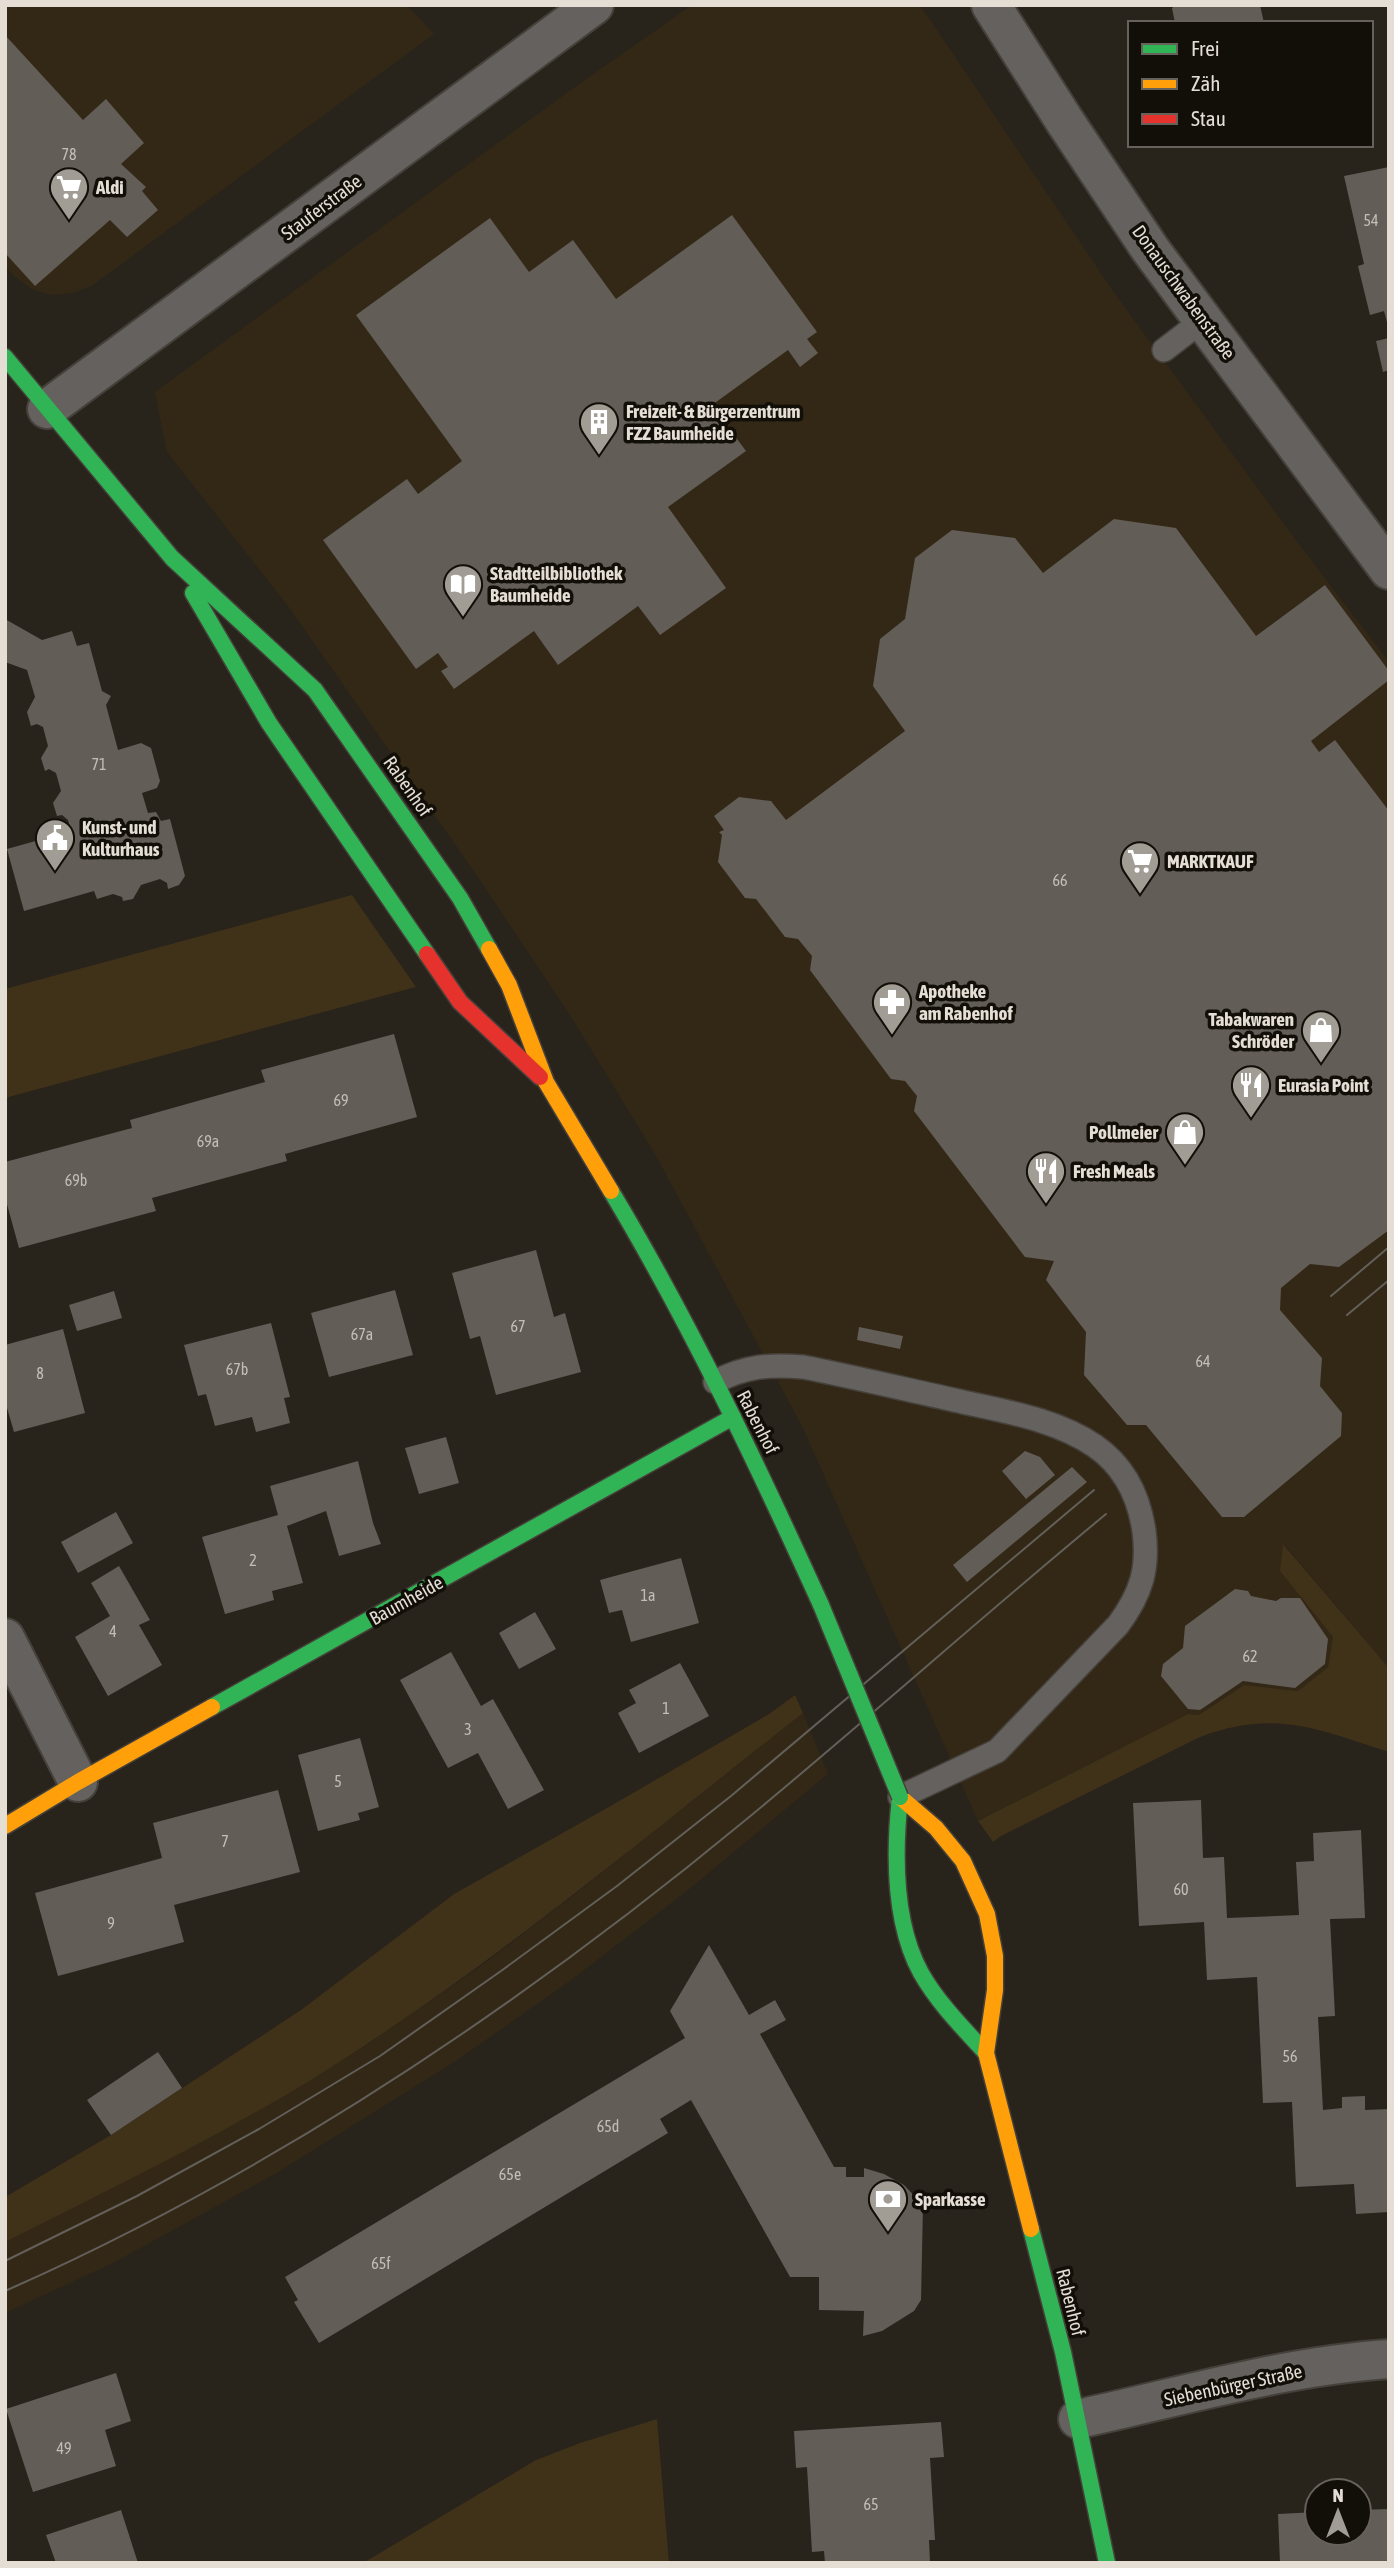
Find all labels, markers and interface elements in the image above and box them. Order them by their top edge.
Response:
legend [1128,21,1373,147]
text: Frei [1191,36,1220,60]
text: Zäh [1191,71,1220,95]
text: Stau [1191,106,1226,130]
house number: 78 [61,145,77,163]
supermarket icon: Aldi [48,166,90,221]
street label: Stauferstraße [277,170,365,244]
place label: Aldi [95,176,124,198]
house number: 54 [1363,211,1379,229]
street label: Donauschwabenstraße [1128,221,1240,363]
place label: Freizeit- & Bürgerzentrum FZZ Baumheide [626,400,801,444]
building icon: Freizeit- & Bürgerzentrum FZZ Baumheide [578,401,620,456]
place label: Stadtteilbibliothek Baumheide [490,562,623,606]
library icon: Stadtteilbibliothek Baumheide [442,563,484,618]
street label: Rabenhof [379,752,437,820]
house number: 71 [91,755,107,773]
place label: Kunst- und Kulturhaus [82,816,160,860]
public building icon: Kunst- und Kulturhaus [34,817,76,872]
supermarket icon: MARKTKAUF [1119,840,1161,895]
place label: MARKTKAUF [1167,850,1254,872]
house number: 66 [1052,871,1068,889]
place label: Apotheke am Rabenhof [918,980,1013,1024]
pharmacy icon: Apotheke am Rabenhof [871,981,913,1036]
place label: Tabakwaren Schröder [1209,1008,1294,1052]
shop icon: Tabakwaren Schröder [1300,1009,1342,1064]
restaurant icon: Eurasia Point [1230,1064,1272,1119]
place label: Eurasia Point [1278,1074,1369,1096]
house number: 69 [333,1091,349,1109]
shop icon: Pollmeier [1164,1111,1206,1166]
place label: Pollmeier [1089,1121,1158,1143]
house number: 69a [197,1132,219,1150]
restaurant icon: Fresh Meals [1025,1150,1067,1205]
place label: Fresh Meals [1073,1160,1155,1182]
house number: 69b [65,1171,87,1189]
house number: 67 [510,1317,526,1335]
house number: 67a [351,1325,373,1343]
house number: 64 [1195,1352,1211,1370]
house number: 67b [226,1360,248,1378]
house number: 8 [36,1364,44,1382]
street label: Rabenhof [733,1386,783,1458]
house number: 2 [249,1551,257,1569]
street label: Baumheide [365,1571,447,1629]
house number: 1a [641,1586,655,1604]
house number: 4 [109,1622,117,1640]
house number: 62 [1242,1647,1258,1665]
house number: 1 [662,1699,670,1717]
house number: 3 [464,1720,472,1738]
house number: 5 [334,1772,342,1790]
house number: 7 [221,1832,229,1850]
house number: 60 [1173,1880,1189,1898]
house number: 9 [107,1914,115,1932]
house number: 56 [1282,2047,1298,2065]
house number: 65d [597,2117,619,2135]
house number: 65e [499,2165,521,2183]
bank icon: Sparkasse [867,2178,909,2233]
place label: Sparkasse [915,2188,986,2210]
house number: 65f [371,2254,391,2272]
street label: Rabenhof [1052,2266,1090,2338]
street label: Siebenbürger Straße [1162,2360,1304,2410]
house number: 49 [56,2439,72,2457]
north arrow [1303,2477,1373,2547]
text: N [1332,2484,1344,2506]
house number: 65 [863,2495,879,2513]

